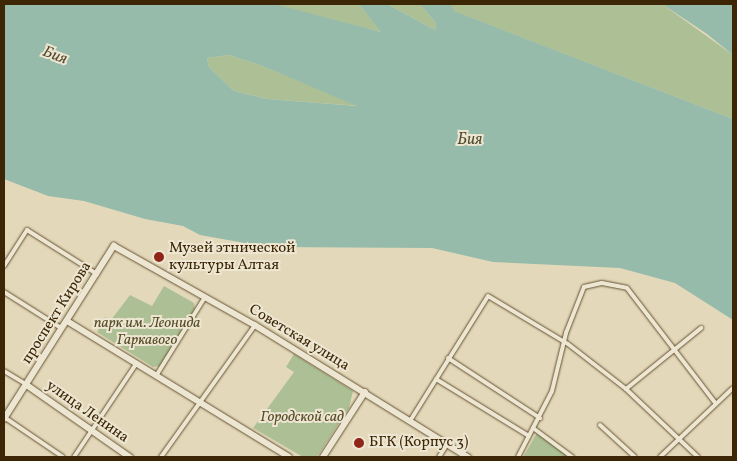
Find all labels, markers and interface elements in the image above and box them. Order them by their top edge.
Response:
water label: Бия [40,43,70,69]
water label: Бия [458,130,482,150]
place label: Музей этнической культуры Алтая [169,239,295,274]
marker: Музей этнической культуры Алтая [153,251,165,263]
street label: проспект Кирова [18,258,96,368]
street label: Советская улица [245,301,353,375]
park label: парк им. Леонида Гаркавого [94,314,200,349]
street label: улица Ленина [42,377,132,447]
park label: Городской сад [260,409,344,427]
place label: БГК (Корпус 3) [369,434,468,452]
marker: БГК (Корпус 3) [353,437,365,449]

